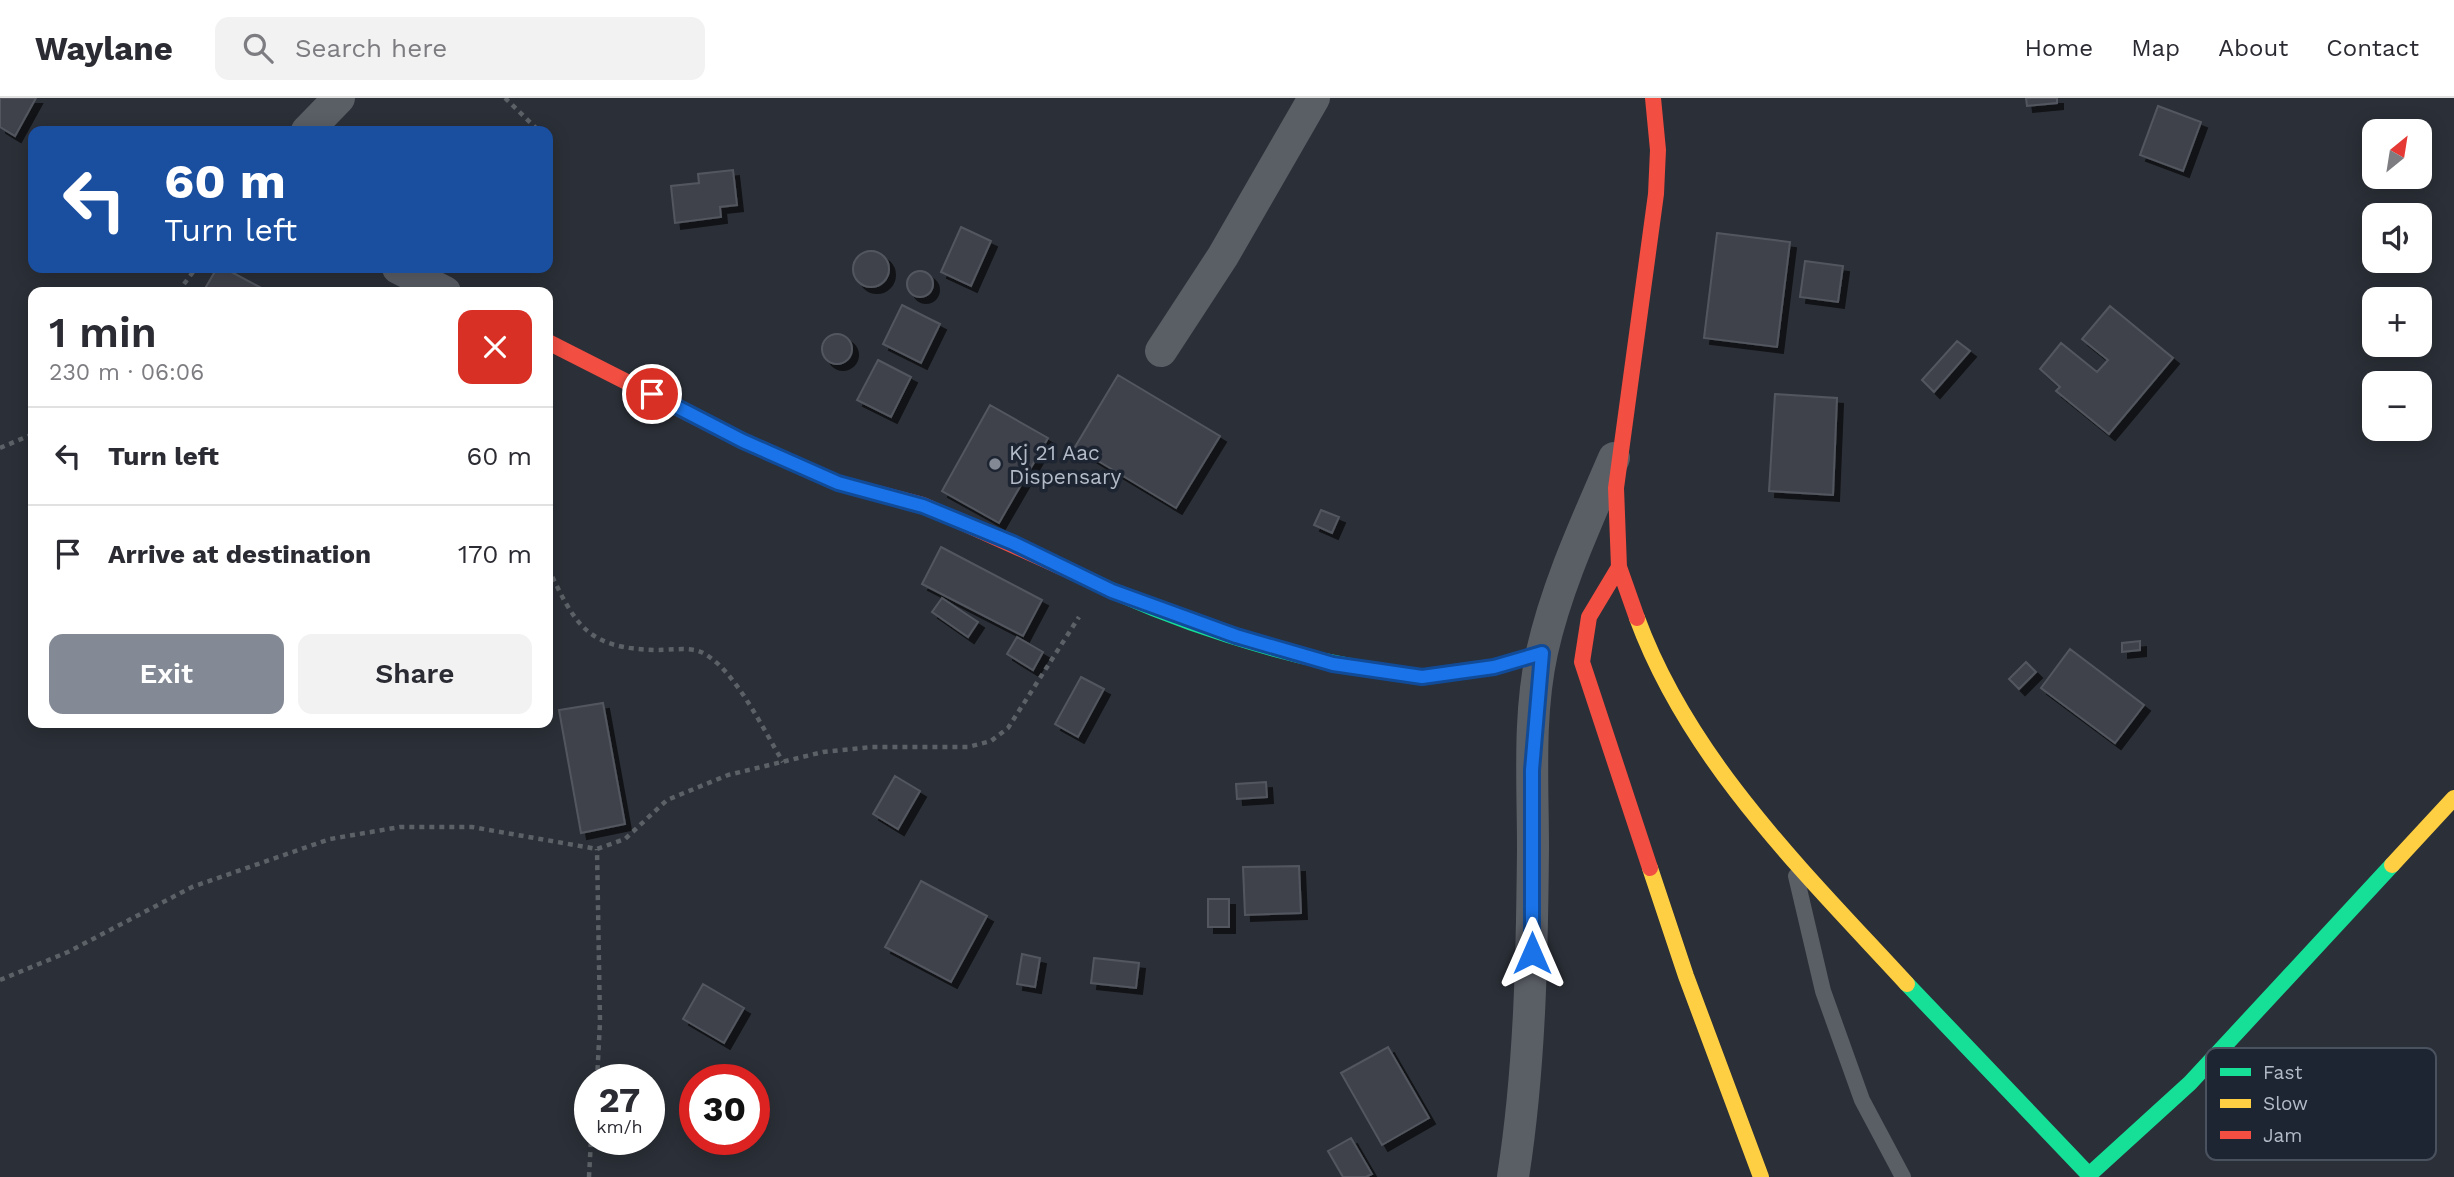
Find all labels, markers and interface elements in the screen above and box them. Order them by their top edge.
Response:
search box [215,17,705,80]
text: Waylane [35,29,173,68]
icon: search [239,29,277,67]
text: Search here [295,33,447,63]
text: Home [2025,34,2093,62]
text: Map [2131,34,2180,62]
text: About [2218,34,2288,62]
text: Contact [2326,34,2419,62]
north arrow [2362,119,2432,189]
map controls [2362,119,2432,441]
text: 60 m [164,152,286,210]
icon: left [49,154,140,245]
button: sound [2362,203,2432,273]
text: Turn left [164,211,297,249]
button: + [2362,287,2432,357]
text: 1 min [49,308,157,357]
button: close [458,310,532,384]
text: 230 m · 06:06 [49,359,204,386]
pin [622,364,682,424]
button: − [2362,371,2432,441]
icon: arrive [633,375,671,413]
icon: left [49,437,87,475]
place label: Kj 21 Aac Dispensary [1009,440,1121,489]
text: Turn left [108,441,219,471]
text: 60 m [466,441,532,471]
marker: Kj 21 Aac Dispensary [987,456,1003,472]
icon: arrive [49,535,87,573]
text: Arrive at destination [108,539,371,569]
text: 170 m [458,539,532,569]
button: Exit [49,634,284,714]
button: Share [298,634,532,714]
position arrow [1495,916,1569,990]
legend [2206,1048,2436,1160]
text: Fast [2263,1061,2302,1084]
speed limit sign: 30 [679,1064,770,1155]
text: 27 [599,1079,640,1121]
text: Slow [2263,1092,2308,1115]
text: km/h [596,1116,643,1137]
text: Jam [2263,1124,2302,1147]

